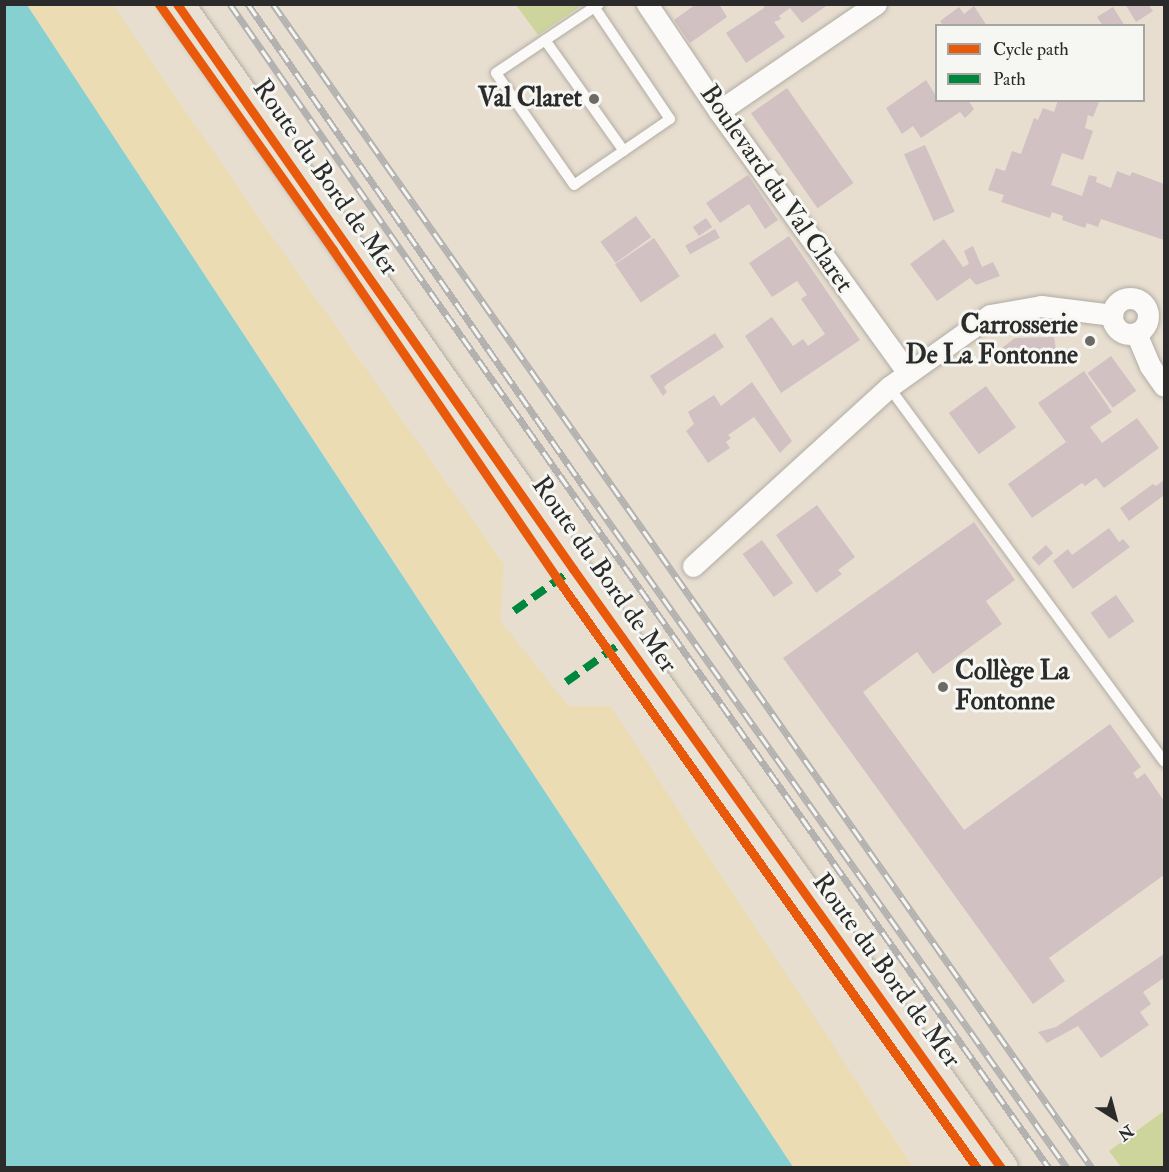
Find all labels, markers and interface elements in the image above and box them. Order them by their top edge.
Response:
legend [935,24,1145,102]
text: Cycle path [993,38,1069,61]
text: Path [993,68,1026,91]
street label: Route du Bord de Mer [246,74,404,282]
street label: Boulevard du Val Claret [693,79,859,299]
place label: Val Claret [478,83,582,115]
marker: Val Claret [587,92,601,106]
place label: Carrosserie De La Fontonne [905,310,1078,372]
marker: Carrosserie De La Fontonne [1083,334,1097,348]
street label: Route du Bord de Mer [525,471,683,679]
place label: Collège La Fontonne [955,656,1069,718]
marker: Collège La Fontonne [936,680,950,694]
street label: Route du Bord de Mer [805,868,967,1074]
north arrow [1085,1088,1145,1148]
text: N [1114,1120,1137,1145]

